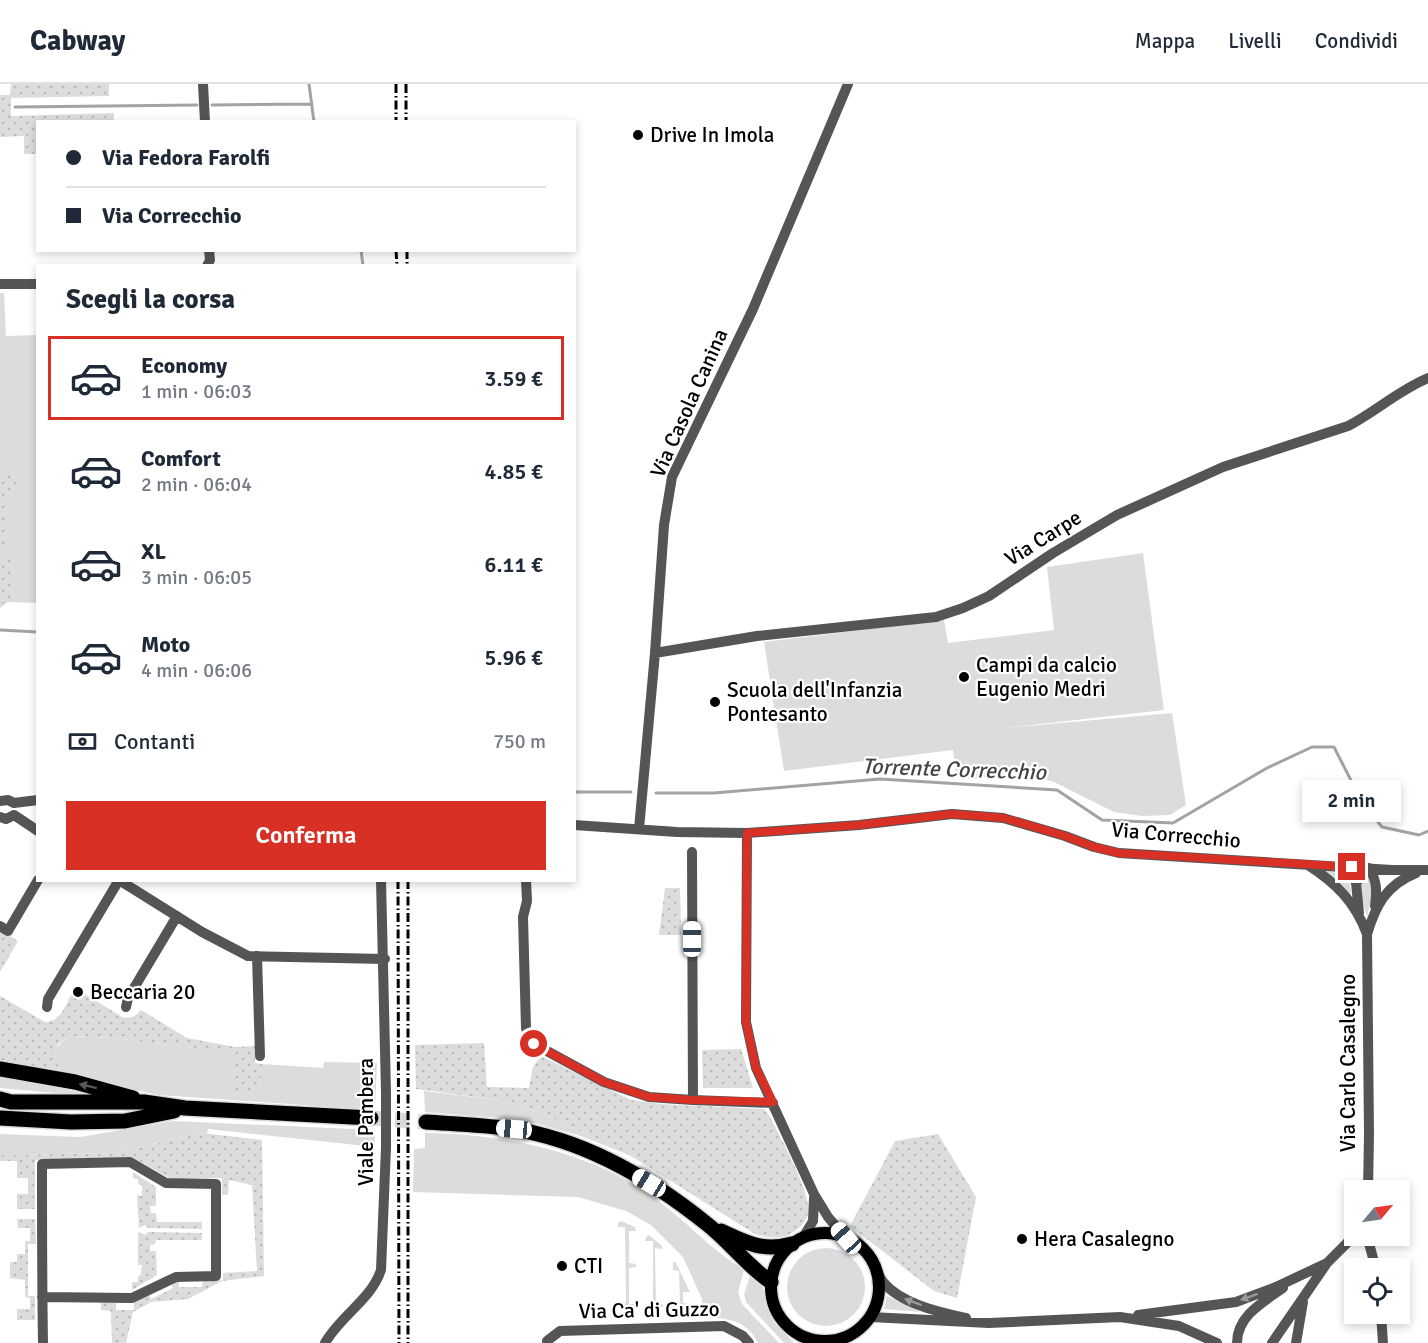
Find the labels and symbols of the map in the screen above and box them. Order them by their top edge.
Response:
place label: Drive In Imola [650,122,775,148]
marker: Drive In Imola [631,128,645,142]
street label: Via Casola Canina [645,325,733,481]
street label: Via Carpe [1000,504,1086,572]
place label: Campi da calcio Eugenio Medri [976,652,1117,702]
marker: Campi da calcio Eugenio Medri [957,670,971,684]
place label: Scuola dell'Infanzia Pontesanto [727,677,902,727]
marker: Scuola dell'Infanzia Pontesanto [708,695,722,709]
water label: Torrente Correcchio [862,752,1048,786]
callout: 2 min [1302,780,1402,822]
street label: Via Correcchio [1110,816,1242,854]
route end [1338,853,1365,880]
car [683,921,701,957]
street label: Via Carlo Casalegno [1335,974,1361,1152]
place label: Beccaria 20 [90,979,195,1005]
marker: Beccaria 20 [71,985,85,999]
route start [520,1030,547,1057]
street label: Viale Pambera [353,1058,379,1186]
one-way arrow [79,1080,97,1090]
car [495,1118,533,1140]
car [629,1166,669,1200]
north arrow [1344,1180,1410,1246]
car [827,1219,865,1257]
place label: Hera Casalegno [1034,1226,1174,1252]
marker: Hera Casalegno [1015,1232,1029,1246]
place label: CTI [574,1253,603,1279]
marker: CTI [555,1259,569,1273]
one-way arrow [1240,1292,1258,1302]
street label: Via Ca' di Guzzo [578,1296,720,1324]
one-way arrow [904,1296,922,1306]

